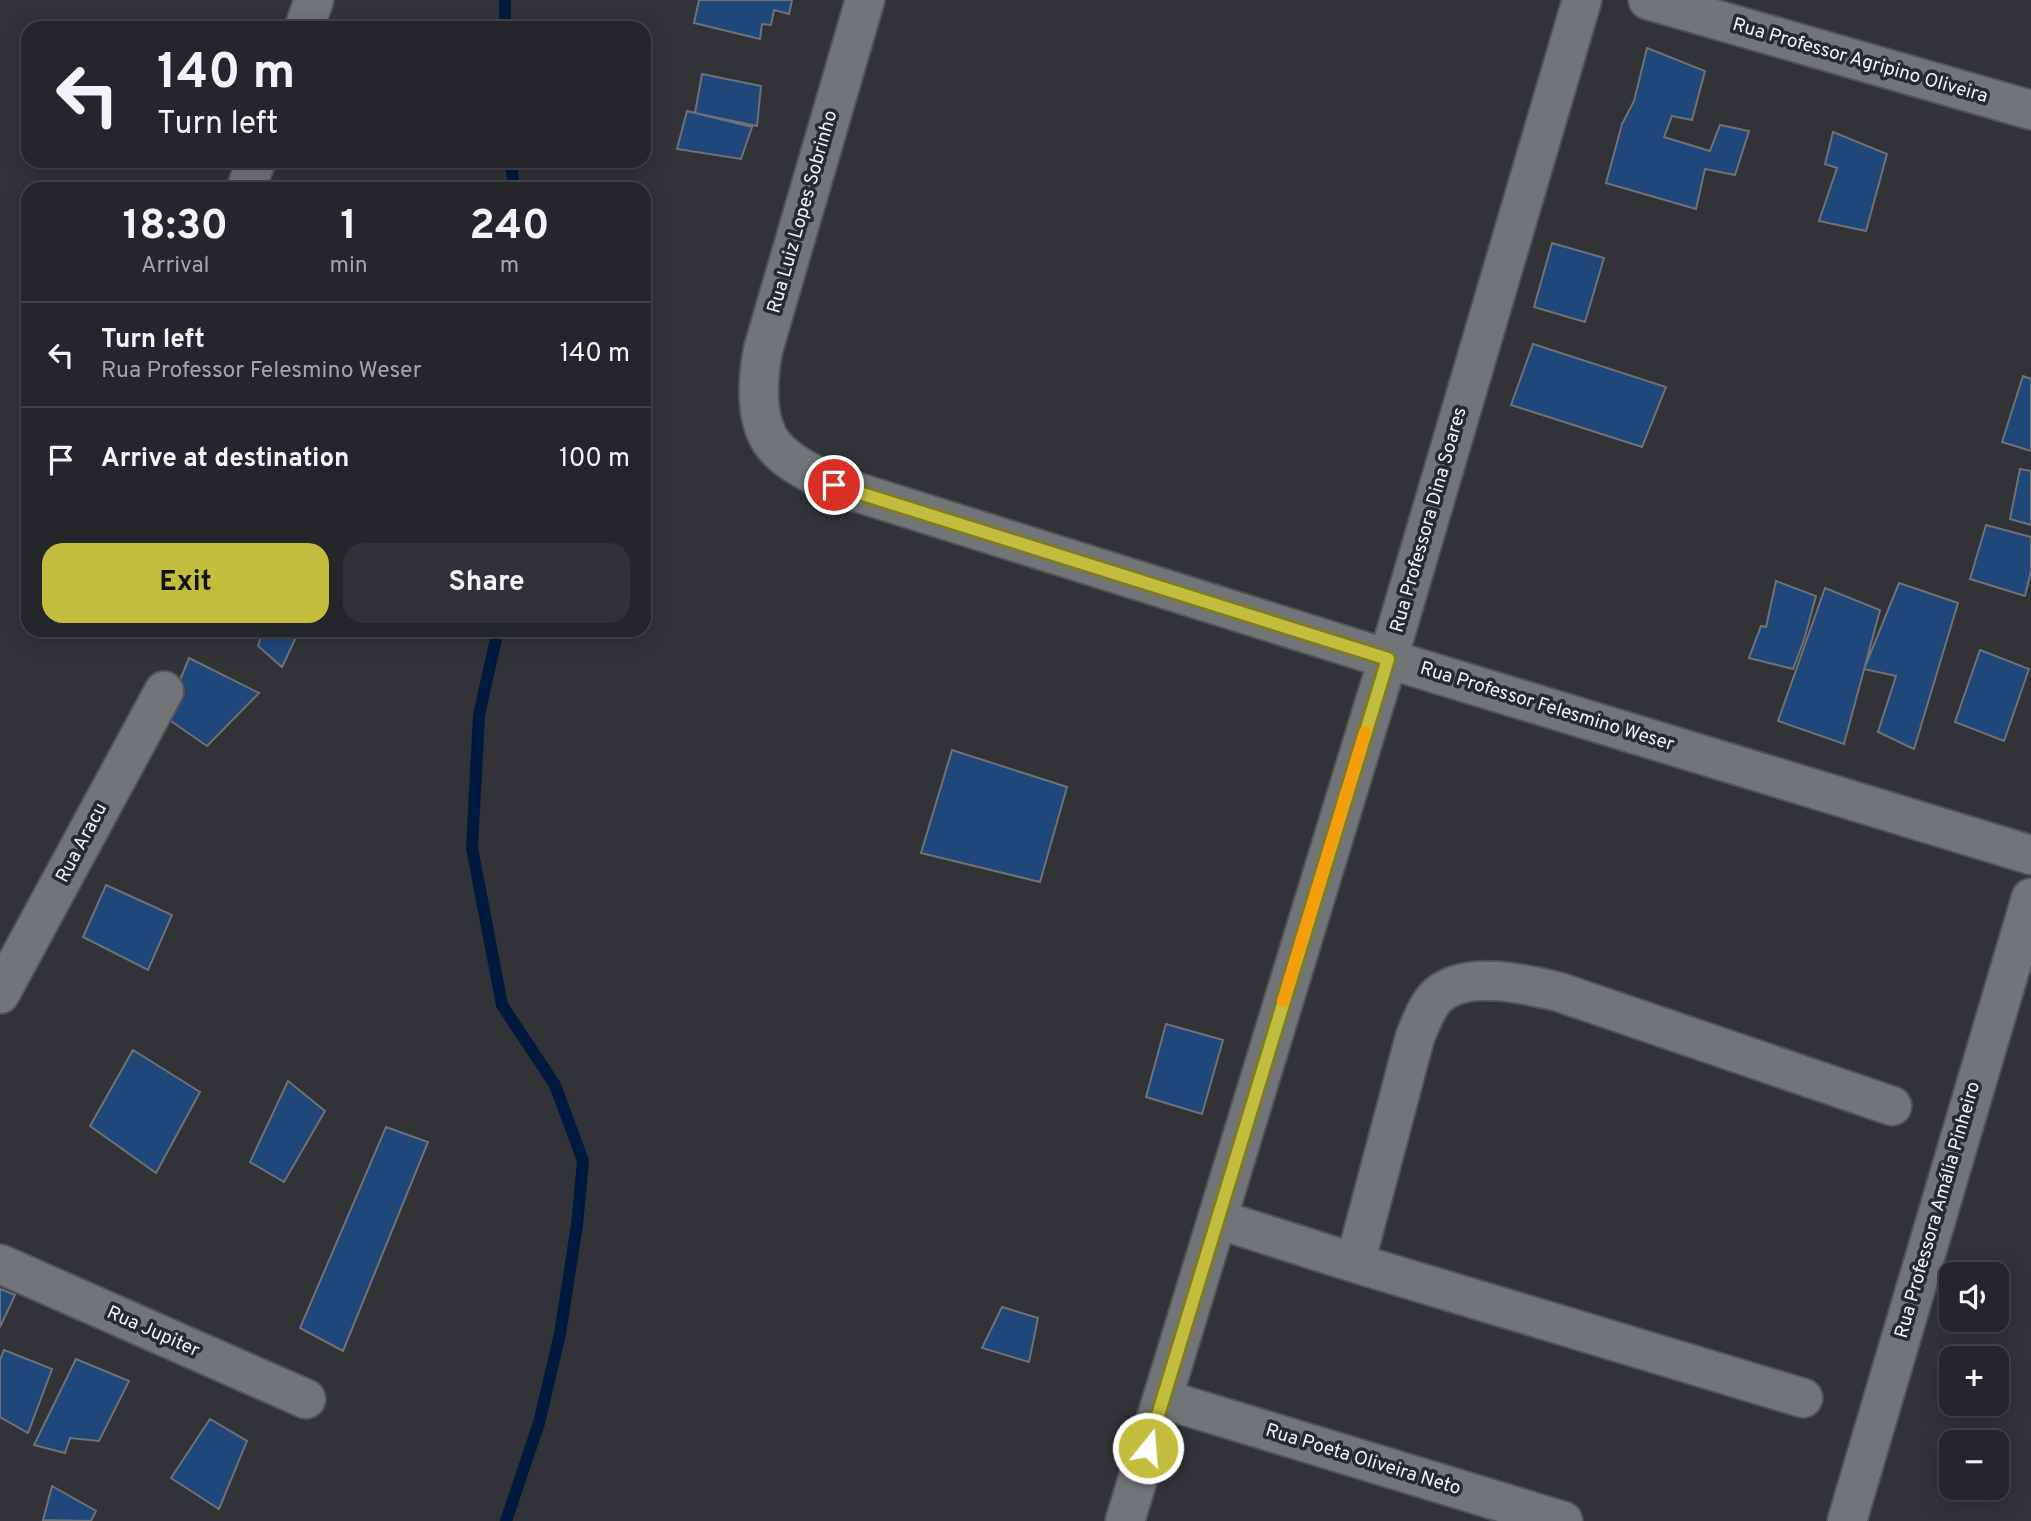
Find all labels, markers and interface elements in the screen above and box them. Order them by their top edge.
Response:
street label: Rua Professor Agripino Oliveira [1729,13,1991,109]
text: 140 m [157,44,296,106]
icon: left [42,49,133,140]
text: Turn left [157,105,278,145]
street label: Rua Luiz Lopes Sobrinho [763,108,843,316]
text: 18:30 [122,201,228,254]
text: 1 [340,201,357,254]
text: 240 [469,201,550,254]
text: Arrival [141,252,210,281]
text: min [329,252,368,281]
text: m [500,252,519,281]
text: Turn left [101,324,205,357]
icon: left [42,336,80,374]
text: 140 m [560,338,630,371]
text: Rua Professor Felesmino Weser [101,357,422,386]
street label: Rua Professora Dina Soares [1385,404,1473,636]
icon: arrive [42,441,80,479]
text: Arrive at destination [101,443,349,476]
text: 100 m [559,443,630,476]
pin [804,455,864,515]
icon: arrive [815,466,853,504]
button: Exit [42,543,329,623]
button: Share [343,543,630,623]
street label: Rua Professor Felesmino Weser [1417,657,1678,757]
street label: Rua Aracu [51,799,113,887]
street label: Rua Professora Amália Pinheiro [1890,1079,1986,1341]
map controls [1939,1262,2009,1500]
button: sound [1939,1262,2009,1332]
street label: Rua Jupiter [103,1301,204,1363]
button: + [1939,1346,2009,1416]
position arrow [1111,1411,1185,1485]
street label: Rua Poeta Oliveira Neto [1262,1419,1464,1501]
button: − [1939,1430,2009,1500]

